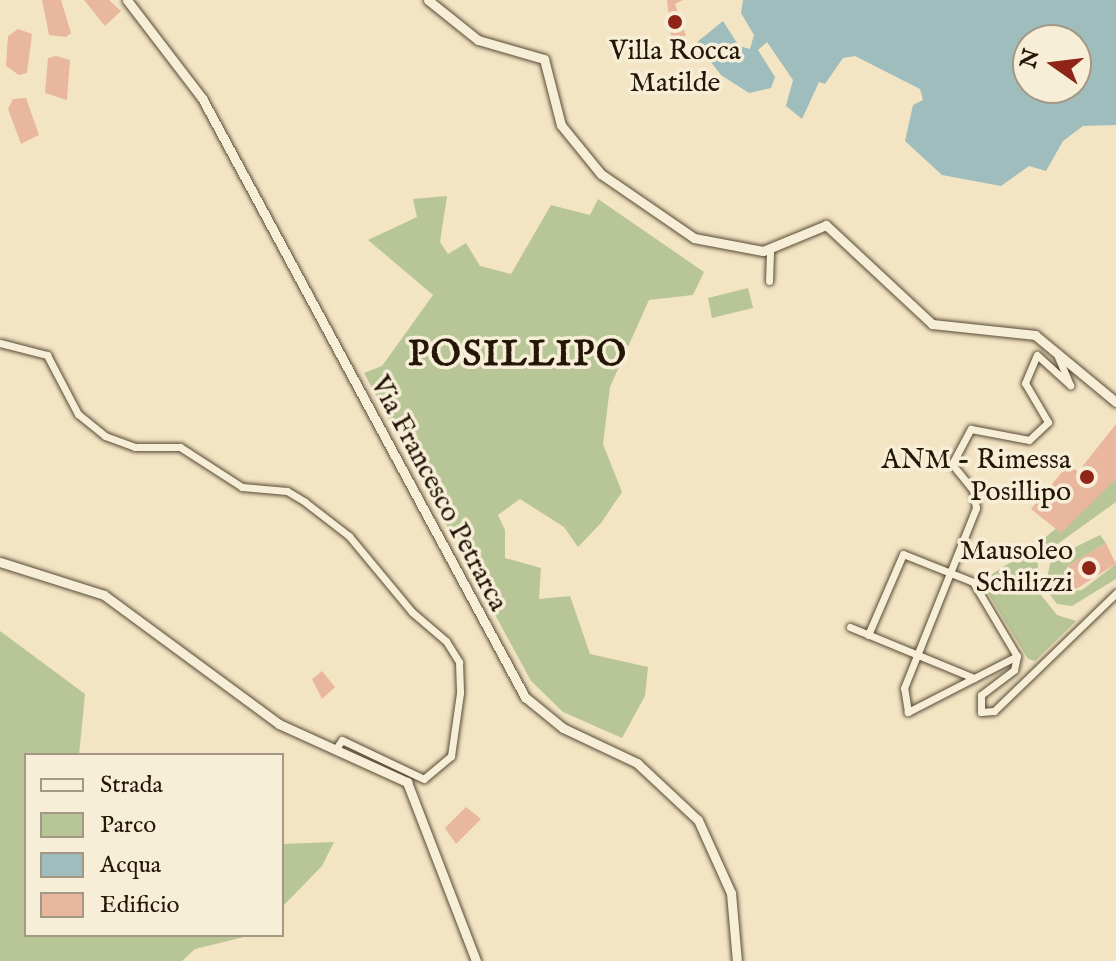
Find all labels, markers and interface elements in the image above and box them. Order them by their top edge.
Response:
marker: Villa Rocca Matilde [666,13,684,31]
north arrow [1012,24,1092,104]
place label: Villa Rocca Matilde [609,35,741,101]
text: N [1015,46,1047,71]
district label: POSILLIPO [408,334,628,378]
street label: Via Francesco Petrarca [362,371,514,617]
place label: ANM - Rimessa Posillipo [881,444,1071,510]
marker: ANM - Rimessa Posillipo [1078,468,1096,486]
place label: Mausoleo Schilizzi [960,535,1073,601]
marker: Mausoleo Schilizzi [1080,559,1098,577]
legend [24,753,284,937]
text: Strada [100,770,163,801]
text: Parco [100,810,156,841]
text: Acqua [100,850,161,881]
text: Edificio [100,890,179,921]

